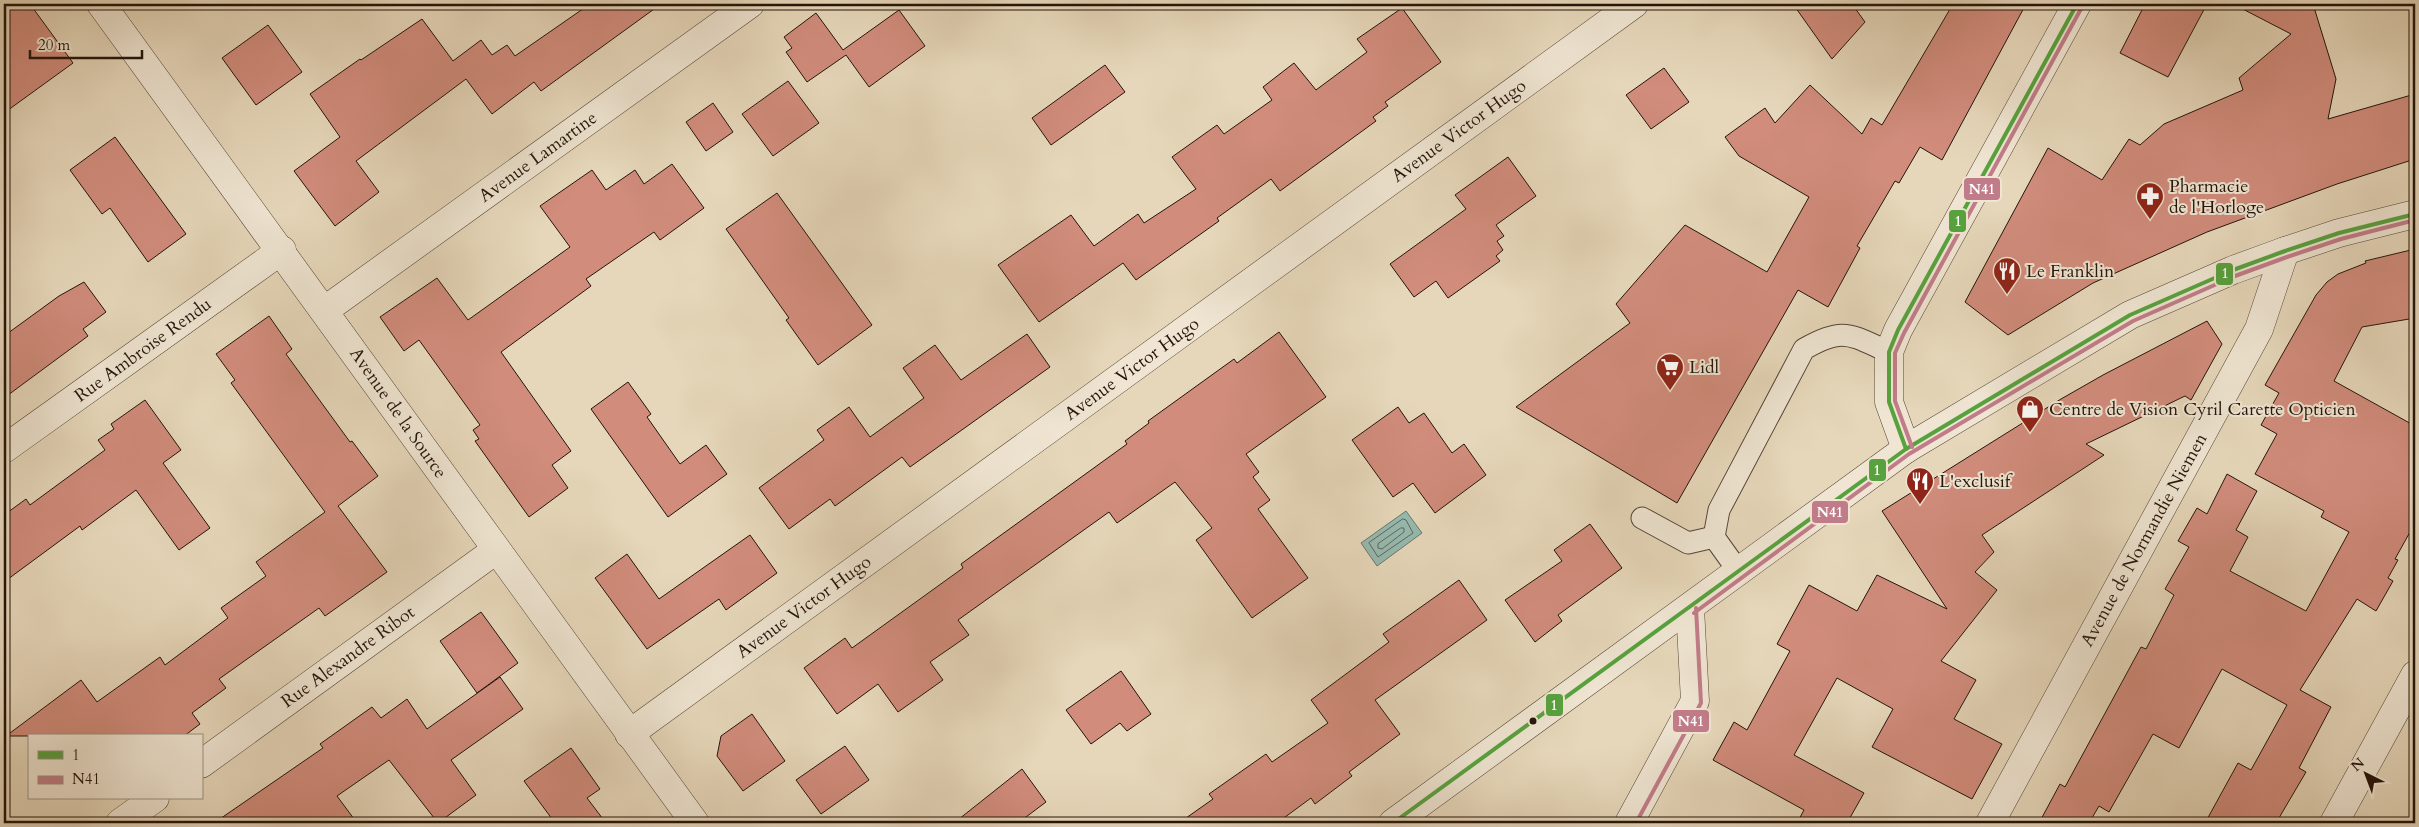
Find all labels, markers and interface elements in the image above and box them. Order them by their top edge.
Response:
scale bar [30,28,142,60]
text: 20 m [38,35,70,55]
street label: Avenue Victor Hugo [1386,73,1532,189]
street label: Avenue Lamartine [474,106,602,208]
place label: Pharmacie de l'Horloge [2169,174,2264,220]
line badge: N41 [1963,177,2001,201]
text: N41 [1969,180,1995,199]
pharmacy icon: Pharmacie de l'Horloge [2135,181,2165,220]
line badge: 1 [1948,209,1967,233]
text: 1 [1954,212,1962,231]
restaurant icon: Le Franklin [1992,256,2022,295]
place label: Le Franklin [2026,259,2115,284]
line badge: 1 [2215,262,2234,286]
text: 1 [2221,264,2229,283]
street label: Rue Ambroise Rendu [69,292,217,408]
street label: Avenue Victor Hugo [1059,311,1205,427]
street label: Avenue de la Source [343,343,453,483]
supermarket icon: Lidl [1655,352,1685,391]
place label: Lidl [1689,355,1720,380]
shop icon: Centre de Vision Cyril Carette Opticien [2015,394,2045,433]
place label: Centre de Vision Cyril Carette Opticien [2049,397,2356,422]
street label: Avenue de Normandie Niemen [2075,428,2214,651]
line badge: 1 [1868,458,1887,482]
text: 1 [1873,461,1881,480]
restaurant icon: L'exclusif [1905,466,1935,505]
place label: L'exclusif [1939,469,2014,494]
line badge: N41 [1811,500,1849,524]
text: N41 [1817,503,1843,522]
street label: Avenue Victor Hugo [731,549,877,665]
street label: Rue Alexandre Ribot [276,600,420,714]
line badge: 1 [1545,693,1564,717]
text: 1 [1550,696,1558,715]
line badge: N41 [1672,709,1710,733]
text: N41 [1678,712,1704,731]
unlabelled marker [1528,716,1538,726]
legend [28,734,202,800]
text: 1 [72,745,80,765]
north arrow [2342,750,2392,800]
text: N [2347,754,2369,776]
text: N41 [72,769,100,789]

